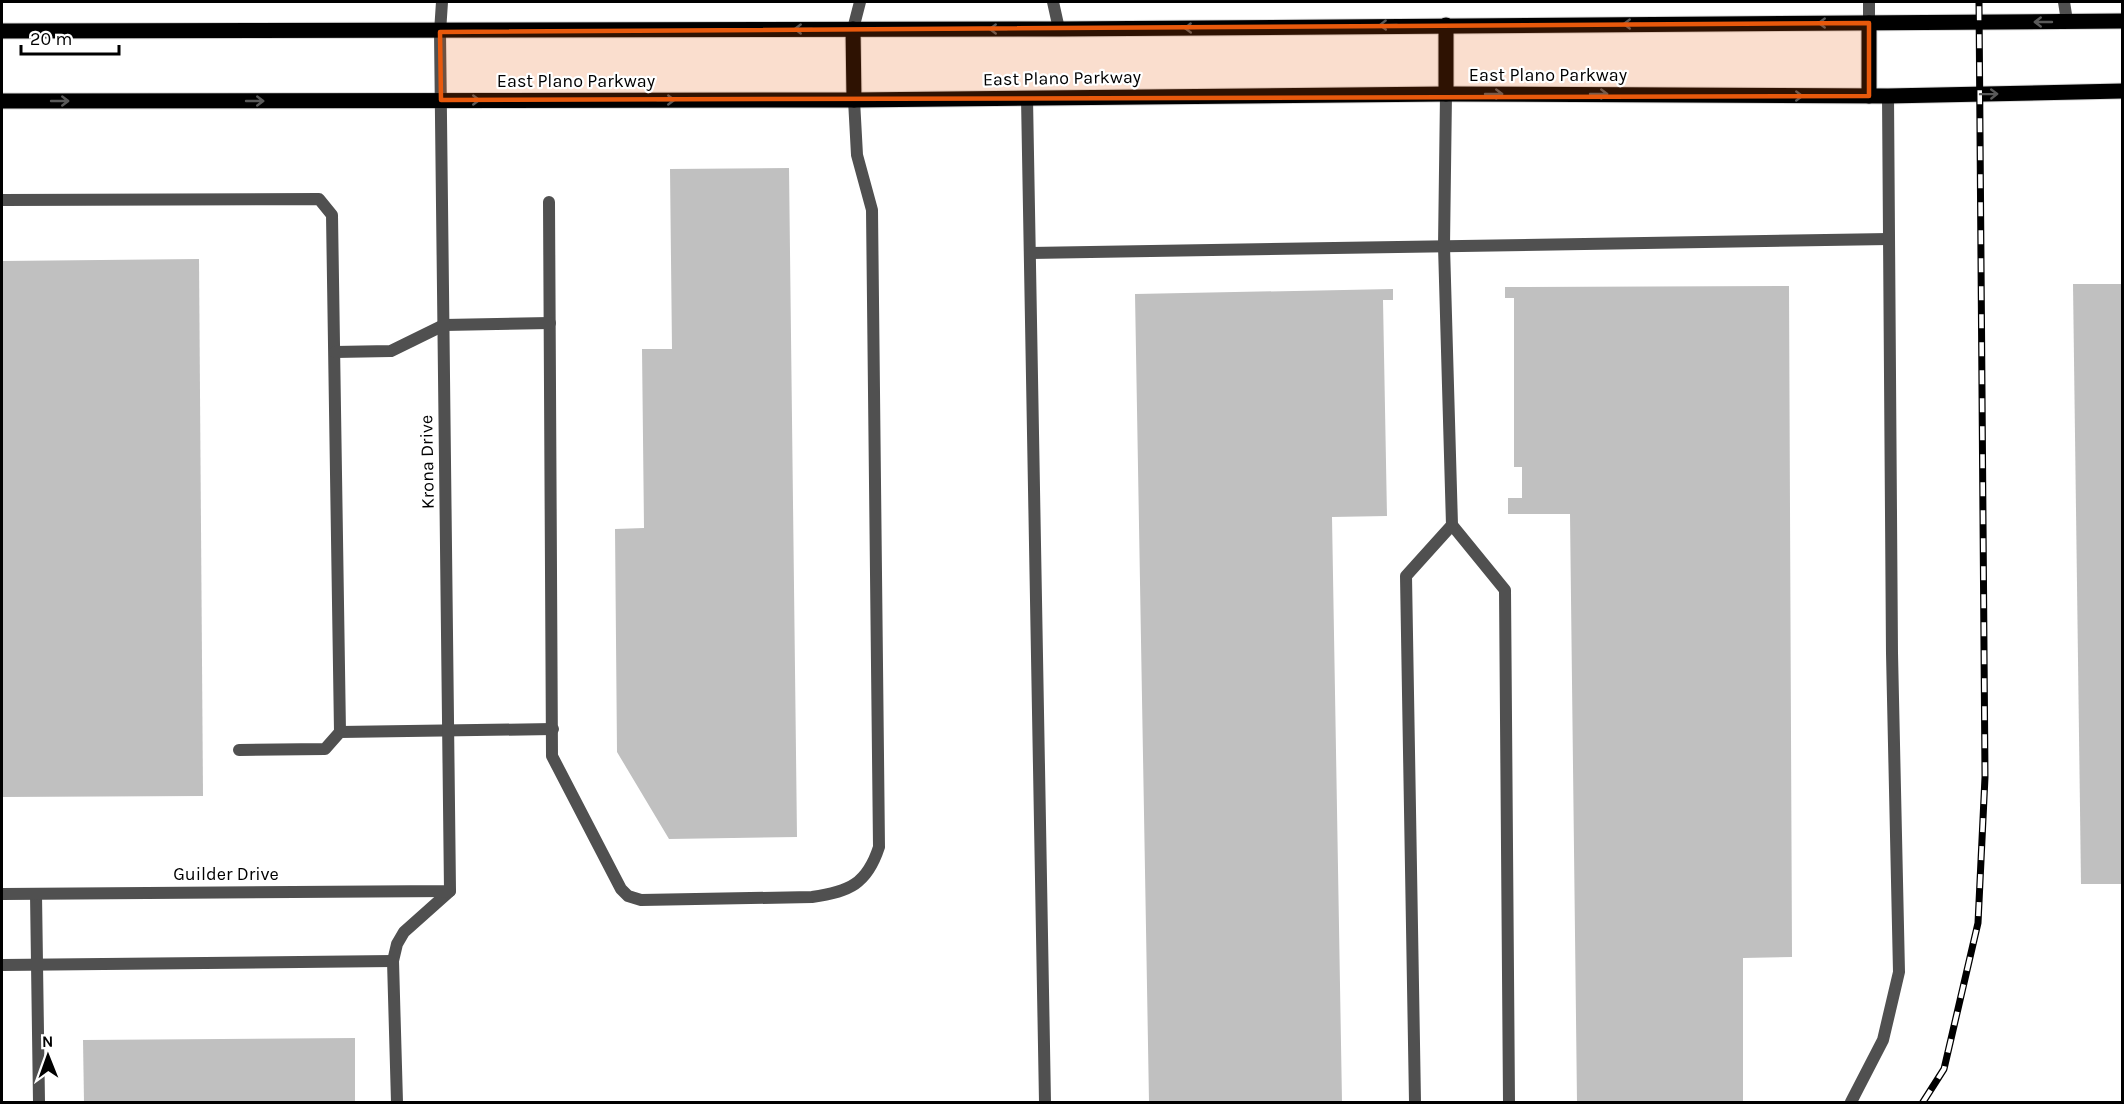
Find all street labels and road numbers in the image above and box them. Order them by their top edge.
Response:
street label: East Plano Parkway [1469,64,1628,86]
street label: East Plano Parkway [983,66,1142,90]
street label: East Plano Parkway [497,70,656,92]
street label: Krona Drive [415,415,439,509]
street label: Guilder Drive [173,863,279,885]

